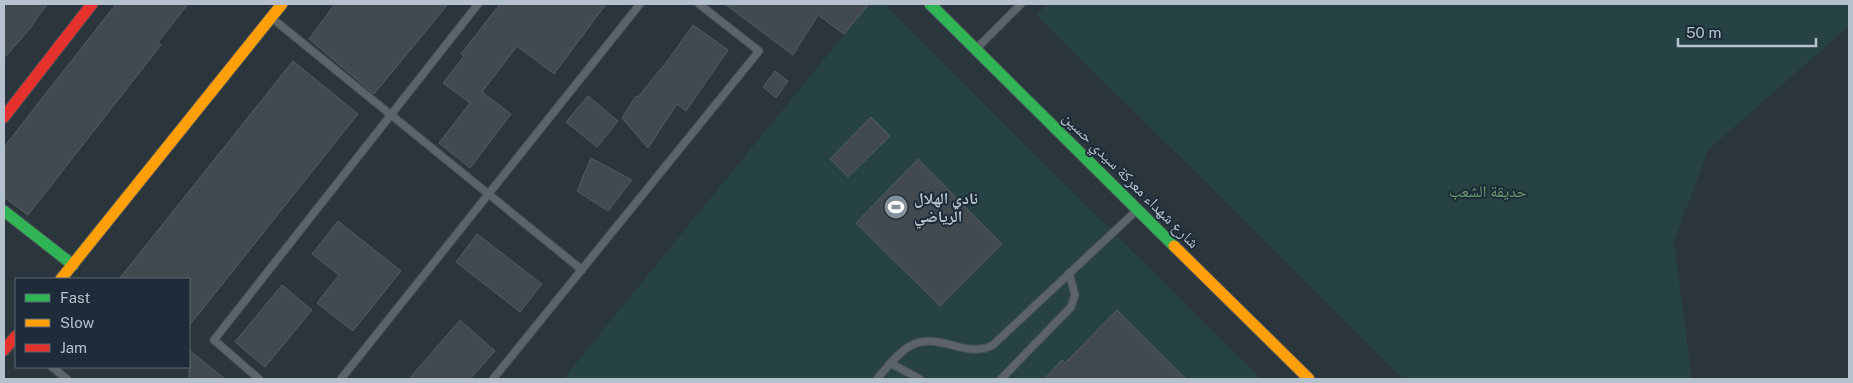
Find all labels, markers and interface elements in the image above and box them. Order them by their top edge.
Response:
scale bar [1678,15,1816,47]
text: 50 m [1686,24,1721,41]
street label: شارع شهداء معركة سيدي حسين [1057,108,1203,254]
park label: حديقة الشعب [1449,182,1527,201]
place label: نادي الهلال الرياضي [914,189,978,228]
sports icon: نادي الهلال الرياضي [883,194,909,220]
legend [15,278,190,368]
text: Fast [60,289,90,306]
text: Slow [60,314,95,331]
text: Jam [60,339,87,356]

